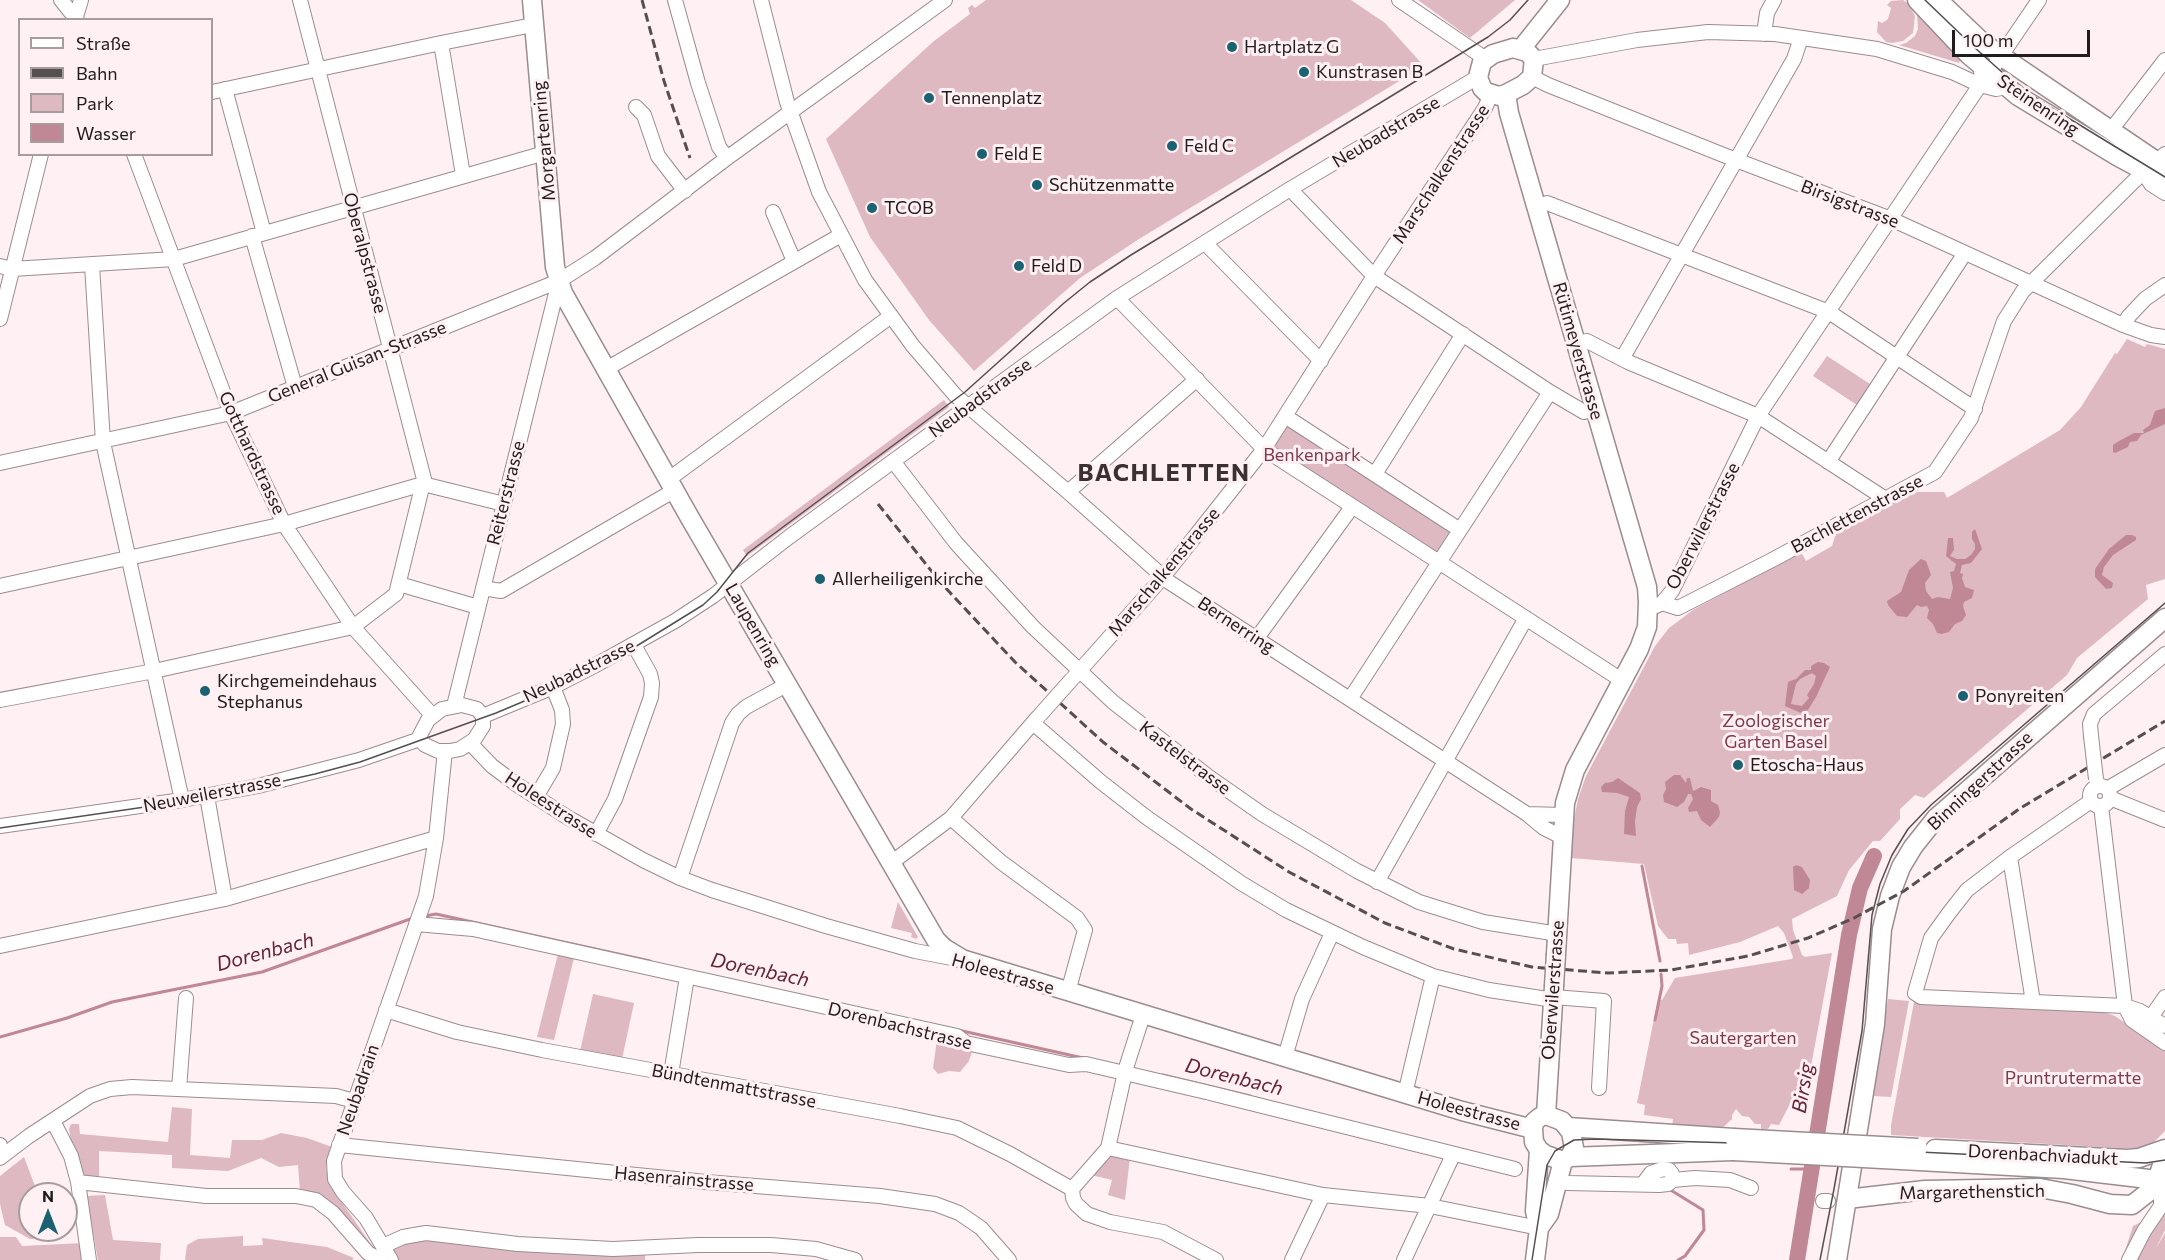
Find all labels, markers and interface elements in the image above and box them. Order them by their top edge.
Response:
legend [18,18,213,156]
scale bar [1955,18,2093,56]
text: 100 m [1963,29,2013,51]
text: Straße [76,32,131,54]
place label: Hartplatz G [1244,36,1339,58]
marker: Hartplatz G [1225,40,1239,54]
place label: Kunstrasen B [1316,61,1423,83]
text: Bahn [76,62,118,84]
marker: Kunstrasen B [1297,65,1311,79]
street label: Steinenring [1993,70,2083,140]
street label: Morgartenring [528,80,560,202]
place label: Tennenplatz [941,87,1042,109]
marker: Tennenplatz [922,91,936,105]
street label: Neubadstrasse [1328,91,1444,173]
text: Park [76,92,114,114]
street label: Marschalkenstrasse [1388,100,1494,248]
text: Wasser [76,122,136,144]
place label: Feld C [1184,135,1234,157]
marker: Feld C [1165,139,1179,153]
place label: Feld E [994,143,1043,165]
marker: Feld E [975,147,989,161]
place label: Schützenmatte [1049,174,1174,196]
street label: Birsigstrasse [1798,175,1902,233]
marker: Schützenmatte [1030,178,1044,192]
street label: Oberalpstrasse [339,190,391,316]
place label: TCOB [884,197,934,219]
marker: TCOB [865,201,879,215]
place label: Feld D [1031,255,1082,277]
marker: Feld D [1012,259,1026,273]
street label: Rütimeyerstrasse [1548,280,1608,422]
street label: General Guisan-Strasse [265,316,449,408]
street label: Neubadstrasse [925,354,1035,442]
street label: Gotthardstrasse [214,388,290,518]
street label: Reiterstrasse [483,438,529,548]
park label: Benkenpark [1263,444,1361,466]
district label: BACHLETTEN [1077,459,1251,487]
street label: Oberwilerstrasse [1662,459,1744,593]
street label: Bachlettenstrasse [1787,470,1927,558]
street label: Marschalkenstrasse [1104,503,1224,641]
place label: Allerheiligenkirche [832,568,983,590]
marker: Allerheiligenkirche [813,572,827,586]
street label: Laupenring [721,580,785,670]
street label: Bernerring [1194,592,1278,658]
street label: Neubadstrasse [520,635,638,707]
place label: Kirchgemeindehaus Stephanus [217,670,377,712]
marker: Kirchgemeindehaus Stephanus [198,684,212,698]
place label: Ponyreiten [1975,685,2064,707]
marker: Ponyreiten [1956,689,1970,703]
park label: Zoologischer Garten Basel [1722,710,1830,752]
street label: Kastelstrasse [1135,717,1235,799]
street label: Binningerstrasse [1923,727,2037,835]
place label: Etoscha-Haus [1750,754,1864,776]
marker: Etoscha-Haus [1731,758,1745,772]
street label: Holeestrasse [501,767,601,843]
street label: Neuweilerstrasse [141,769,283,817]
street label: Oberwilerstrasse [1537,920,1569,1060]
water label: Dorenbach [214,927,316,977]
water label: Dorenbach [709,948,811,992]
street label: Holeestrasse [949,949,1057,999]
street label: Dorenbachstrasse [826,998,974,1054]
park label: Sautergarten [1689,1027,1797,1049]
street label: Neubadrain [332,1042,384,1138]
water label: Dorenbach [1183,1053,1285,1101]
street label: Bündtenmattstrasse [650,1059,818,1113]
water label: Birsig [1787,1061,1819,1115]
park label: Pruntrutermatte [2005,1067,2141,1089]
street label: Holeestrasse [1415,1087,1523,1135]
street label: Dorenbachviadukt [1967,1140,2119,1170]
street label: Hasenrainstrasse [613,1162,755,1196]
street label: Margarethenstich [1899,1180,2045,1204]
north arrow [18,1182,78,1242]
text: N [42,1186,54,1205]

